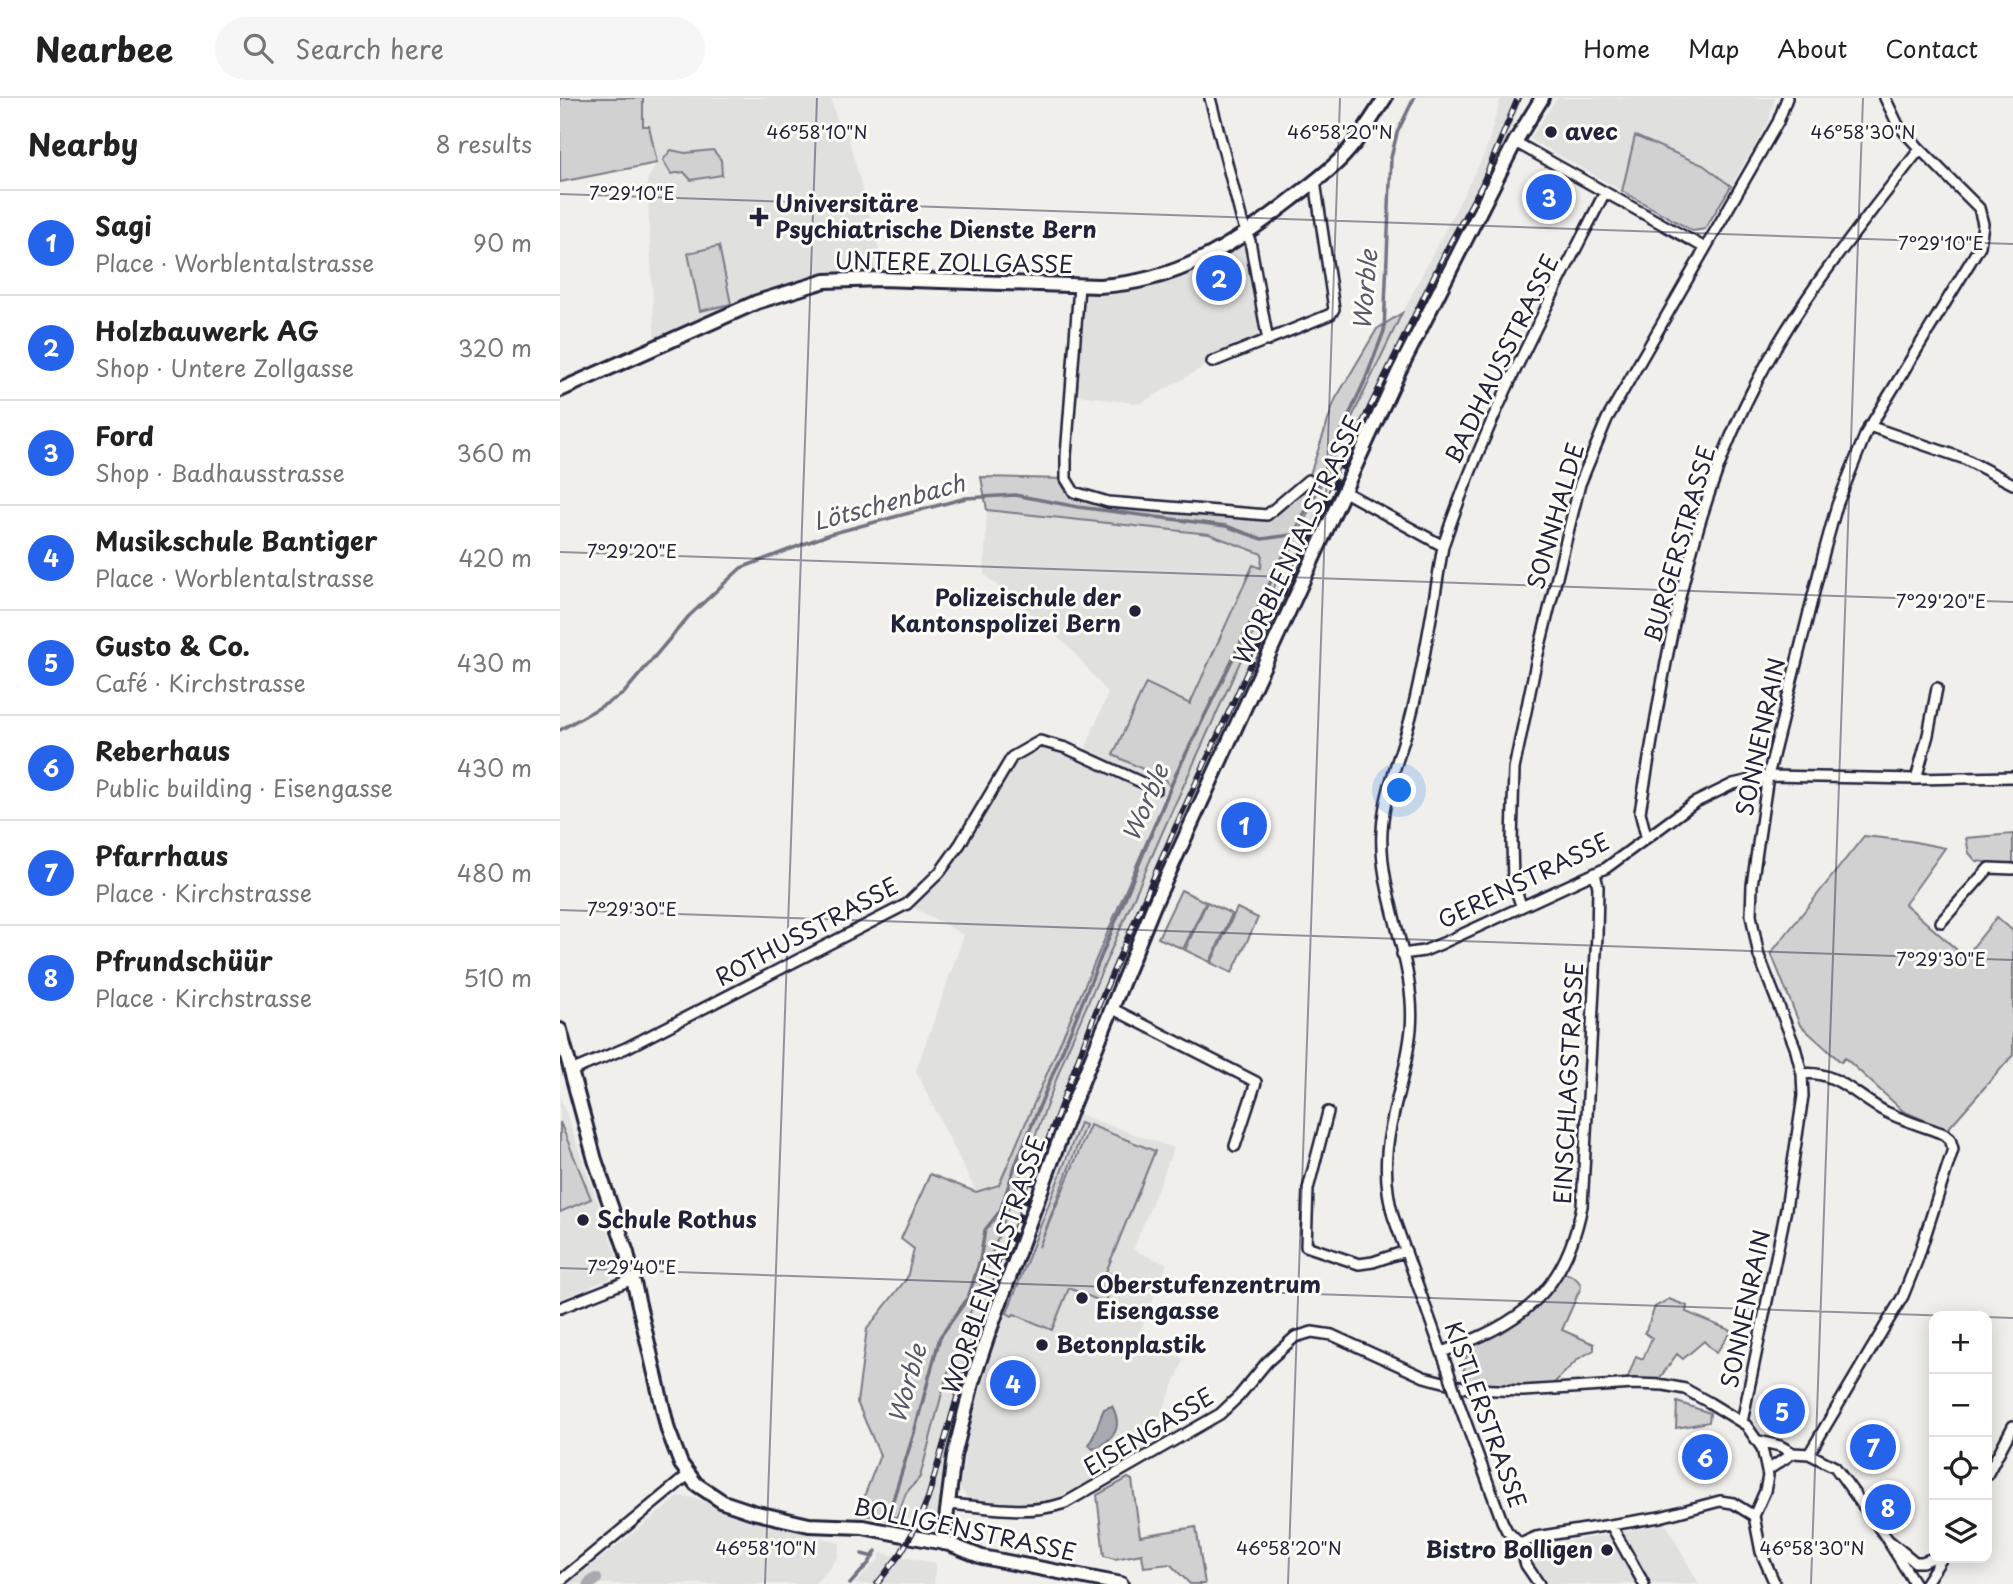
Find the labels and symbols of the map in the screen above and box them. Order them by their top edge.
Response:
place label: avec [1565,113,1618,148]
text: 46°58'10"N [766,118,868,145]
text: 46°58'20"N [1287,118,1393,145]
text: 46°58'30"N [1811,118,1915,145]
marker: avec [1543,124,1559,140]
pin: 3 [1526,171,1572,223]
text: 7°29'10"E [589,179,675,206]
place label: Universitäre Psychiatrische Dienste Bern [775,185,1097,246]
marker: Universitäre Psychiatrische Dienste Bern [749,207,769,227]
text: 7°29'10"E [1898,229,1984,256]
street label: UNTERE ZOLLGASSE [834,242,1074,281]
water label: Worble [1343,247,1386,332]
street label: BADHAUSSTRASSE [1435,248,1567,469]
pin: 2 [1196,252,1242,304]
street label: WORBLENTALSTRASSE [1223,409,1370,670]
street label: SONNHALDE [1517,438,1592,593]
street label: BURGERSTRASSE [1634,441,1723,646]
water label: Lötschenbach [809,463,969,539]
text: 7°29'20"E [587,537,677,564]
place label: Polizeischule der Kantonspolizei Bern [890,579,1121,640]
text: 7°29'20"E [1896,587,1986,614]
marker: Polizeischule der Kantonspolizei Bern [1127,603,1143,619]
street label: SONNENRAIN [1726,654,1793,819]
water label: Worble [1112,757,1177,847]
your location [1382,773,1416,807]
pin: 1 [1221,799,1267,851]
street label: GERENSTRASSE [1431,823,1615,936]
street label: ROTHUSSTRASSE [708,867,904,994]
text: 7°29'30"E [587,895,677,922]
text: 7°29'30"E [1896,945,1986,972]
street label: EINSCHLAGSTRASSE [1544,961,1591,1205]
street label: WORBLENTALSTRASSE [932,1131,1053,1398]
place label: Schule Rothus [597,1201,757,1236]
marker: Schule Rothus [575,1212,591,1228]
street label: SONNENRAIN [1711,1226,1778,1391]
text: 7°29'40"E [587,1253,677,1280]
place label: Oberstufenzentrum Eisengasse [1096,1266,1321,1327]
marker: Oberstufenzentrum Eisengasse [1074,1290,1090,1306]
street label: KISTLERSTRASSE [1436,1316,1536,1513]
place label: Betonplastik [1056,1326,1207,1361]
marker: Betonplastik [1034,1337,1050,1353]
water label: Worble [878,1339,935,1427]
pin: 4 [990,1357,1036,1409]
street label: EISENGASSE [1076,1378,1220,1484]
pin: 5 [1759,1385,1805,1437]
pin: 7 [1850,1421,1896,1473]
pin: 6 [1682,1431,1728,1483]
pin: 8 [1865,1481,1911,1533]
street label: BOLLIGENSTRASSE [851,1488,1080,1569]
place label: Bistro Bolligen [1425,1531,1593,1566]
text: 46°58'10"N [715,1534,817,1561]
text: 46°58'20"N [1236,1534,1342,1561]
text: 46°58'30"N [1760,1534,1864,1561]
marker: Bistro Bolligen [1599,1542,1615,1558]

